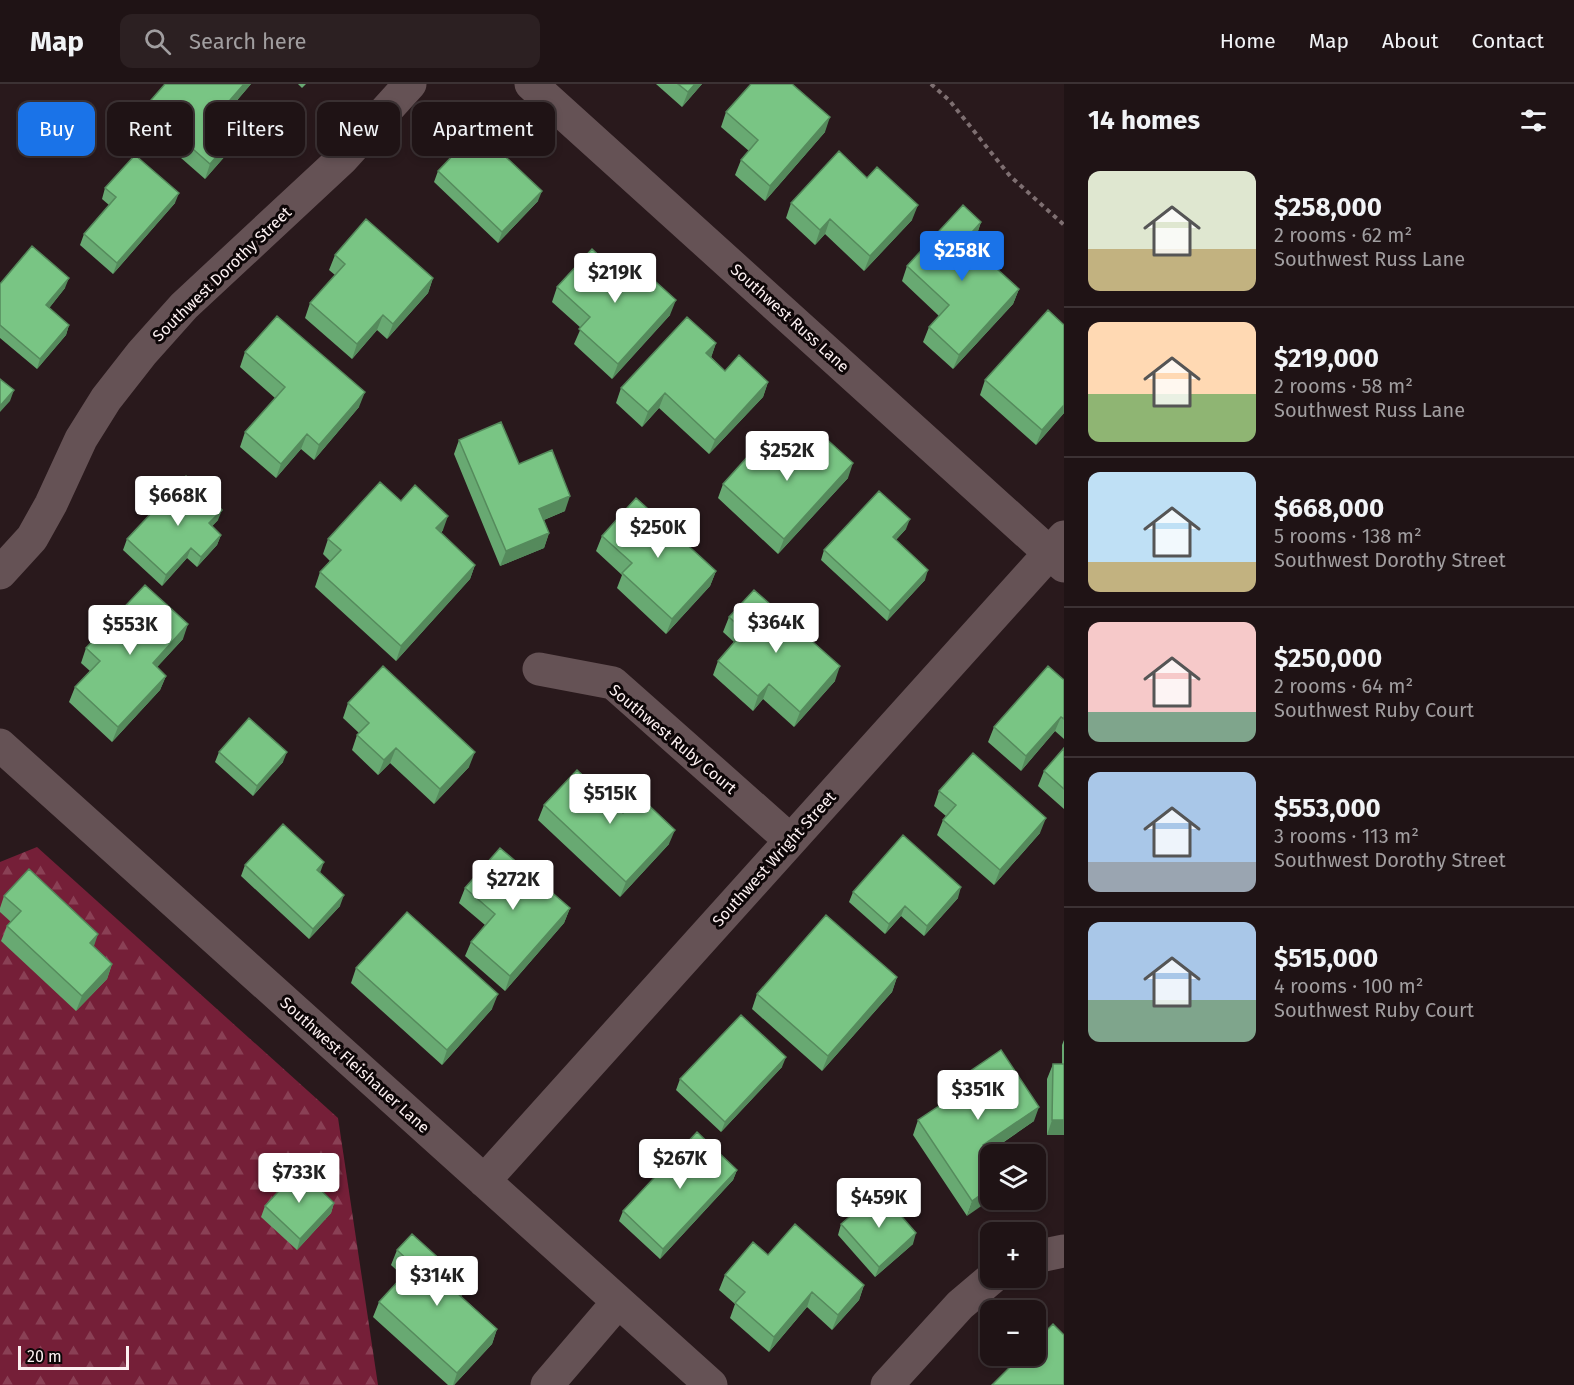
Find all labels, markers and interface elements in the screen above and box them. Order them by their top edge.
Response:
search box [120,14,540,68]
text: Map [30,25,84,58]
icon: search [141,25,174,58]
text: Search here [189,28,307,55]
text: Home [1220,28,1276,54]
text: Map [1309,28,1349,54]
text: About [1382,28,1439,54]
text: Contact [1472,28,1544,54]
chip: Buy [18,102,95,156]
chip: Rent [107,102,193,156]
chip: Filters [205,102,305,156]
chip: New [317,102,400,156]
chip: Apartment [412,102,555,156]
icon: filters [1517,104,1550,137]
text: 14 homes [1088,105,1200,136]
text: $258,000 [1274,192,1382,223]
icon: home [1136,195,1208,267]
street label: Southwest Dorothy Street [149,203,295,345]
text: 2 rooms · 62 m² [1274,223,1412,247]
pin: $258K [920,231,1004,282]
text: $258K [934,238,990,262]
text: Southwest Russ Lane [1274,247,1465,271]
pin: $219K [573,253,657,304]
text: $219K [588,260,642,284]
street label: Southwest Russ Lane [727,260,853,376]
text: $219,000 [1274,343,1379,374]
icon: home [1136,346,1208,418]
text: 2 rooms · 58 m² [1274,374,1413,398]
text: Southwest Russ Lane [1274,398,1465,422]
pin: $252K [745,431,829,482]
text: $252K [760,438,814,462]
pin: $668K [136,476,220,527]
text: $668K [149,483,207,507]
text: $668,000 [1274,493,1384,524]
icon: home [1136,496,1208,568]
pin: $250K [616,508,700,559]
text: $250K [630,515,686,539]
text: 5 rooms · 138 m² [1274,524,1422,548]
text: Southwest Dorothy Street [1274,548,1506,572]
pin: $364K [734,603,818,654]
pin: $553K [88,605,172,656]
text: $364K [748,610,804,634]
text: $553K [102,612,158,636]
text: $250,000 [1274,643,1382,674]
icon: home [1136,646,1208,718]
text: 2 rooms · 64 m² [1274,674,1413,698]
street label: Southwest Ruby Court [606,680,741,798]
text: Southwest Ruby Court [1274,698,1474,722]
pin: $515K [568,774,652,825]
text: $515K [583,781,637,805]
street label: Southwest Wright Street [708,787,840,930]
text: $553,000 [1274,793,1381,824]
icon: home [1136,796,1208,868]
text: 3 rooms · 113 m² [1274,824,1419,848]
text: Southwest Dorothy Street [1274,848,1506,872]
pin: $272K [471,860,555,911]
text: $272K [486,867,540,891]
text: $515,000 [1274,943,1378,974]
icon: home [1136,946,1208,1018]
text: 4 rooms · 100 m² [1274,974,1424,998]
street label: Southwest Fleishauer Lane [276,993,434,1137]
text: Southwest Ruby Court [1274,998,1474,1022]
pin: $351K [936,1070,1020,1121]
text: $351K [952,1077,1004,1101]
pin: $267K [638,1139,722,1190]
map controls [980,1144,1046,1366]
button: layers [980,1144,1046,1210]
text: $267K [653,1146,707,1170]
pin: $733K [257,1153,341,1204]
text: $733K [272,1160,326,1184]
pin: $459K [837,1178,921,1229]
text: $459K [851,1185,907,1209]
button: + [980,1222,1046,1288]
pin: $314K [395,1256,479,1307]
text: $314K [410,1263,464,1287]
button: − [980,1300,1046,1366]
scale bar [18,1343,129,1370]
text: 20 m [27,1347,62,1366]

